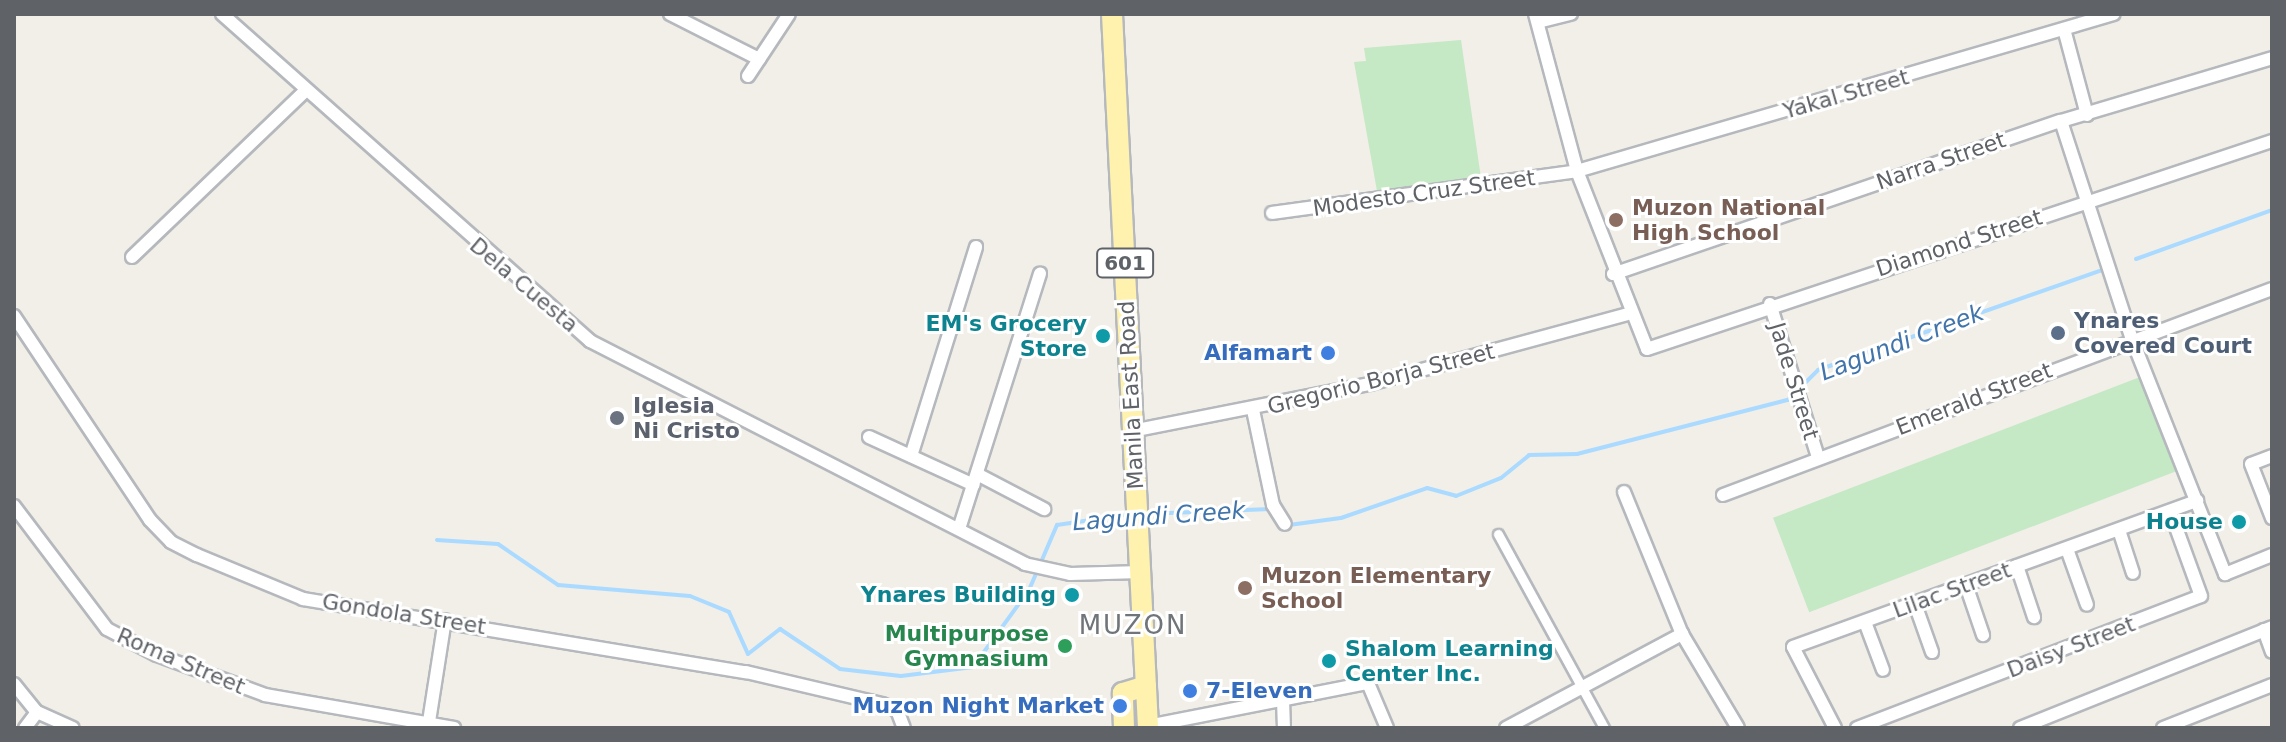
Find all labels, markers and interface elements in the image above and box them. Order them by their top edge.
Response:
street label: Yakal Street [1780,63,1912,125]
street label: Narra Street [1873,127,2009,195]
street label: Modesto Cruz Street [1311,164,1537,222]
place label: Muzon National High School [1632,194,1825,246]
street label: Diamond Street [1873,204,2045,282]
marker: Muzon National High School [1607,211,1625,229]
street label: Dela Cuesta [464,232,584,338]
road number: 601 [1095,247,1155,279]
water label: Lagundi Creek [1816,299,1988,387]
street label: Manila East Road [1113,300,1149,490]
place label: Ynares Covered Court [2074,307,2252,358]
place label: EM's Grocery Store [925,310,1087,362]
street label: Jade Street [1764,319,1824,443]
marker: Ynares Covered Court [2049,324,2067,342]
marker: EM's Grocery Store [1094,327,1112,345]
street label: Gregorio Borja Street [1265,338,1497,420]
place label: Alfamart [1204,340,1312,366]
marker: Alfamart [1319,344,1337,362]
street label: Emerald Street [1892,357,2056,441]
place label: Iglesia Ni Cristo [633,392,740,444]
marker: Iglesia Ni Cristo [608,409,626,427]
water label: Lagundi Creek [1072,497,1246,537]
place label: House [2146,509,2223,535]
marker: House [2230,513,2248,531]
street label: Lilac Street [1889,556,2015,624]
place label: Muzon Elementary School [1261,562,1491,614]
marker: Muzon Elementary School [1236,579,1254,597]
place label: Ynares Building [861,582,1056,608]
marker: Ynares Building [1063,586,1081,604]
street label: Gondola Street [320,588,488,640]
district label: MUZON [1079,610,1187,642]
street label: Daisy Street [2003,611,2139,683]
place label: Multipurpose Gymnasium [885,620,1049,672]
street label: Roma Street [113,622,249,700]
place label: Shalom Learning Center Inc. [1345,635,1554,686]
marker: Multipurpose Gymnasium [1056,637,1074,655]
marker: Shalom Learning Center Inc. [1320,652,1338,670]
place label: 7-Eleven [1206,678,1313,704]
marker: 7-Eleven [1181,682,1199,700]
place label: Muzon Night Market [853,693,1104,719]
marker: Muzon Night Market [1111,697,1129,715]

